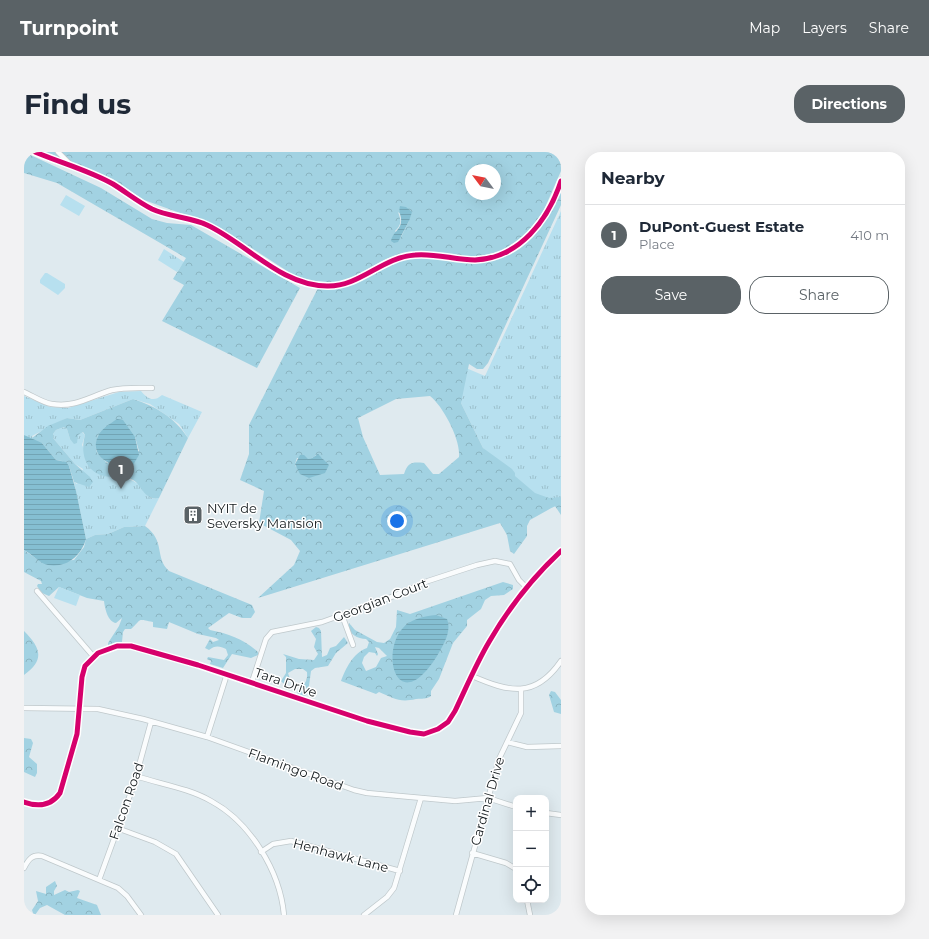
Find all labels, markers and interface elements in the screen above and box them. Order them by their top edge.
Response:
text: Turnpoint [20,17,119,40]
text: Map [749,19,780,37]
text: Layers [802,19,847,37]
text: Share [869,19,909,37]
button: Directions [794,85,905,123]
text: Find us [24,87,131,121]
north arrow [465,164,501,200]
text: Nearby [601,168,665,188]
text: DuPont-Guest Estate [639,217,804,236]
text: 1 [611,227,617,243]
text: 410 m [850,227,889,243]
text: Place [639,236,675,252]
button: Save [601,276,741,314]
button: Share [749,276,889,314]
pin: 1 [108,456,134,489]
place label: NYIT de Seversky Mansion [207,500,323,531]
building icon: NYIT de Seversky Mansion [182,504,204,526]
your location [387,511,407,531]
street label: Georgian Court [331,575,429,625]
street label: Tara Drive [253,664,319,700]
street label: Flamingo Road [246,744,346,794]
street label: Cardinal Drive [467,755,507,847]
street label: Falcon Road [105,760,147,842]
map controls [513,795,549,903]
button: + [513,795,549,831]
button: − [513,831,549,867]
street label: Henhawk Lane [292,835,391,875]
button: locate [513,867,549,903]

